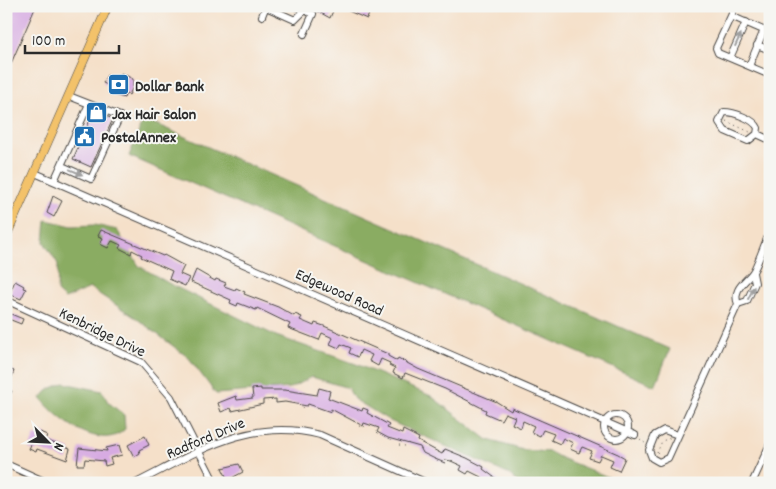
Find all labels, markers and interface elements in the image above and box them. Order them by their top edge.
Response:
scale bar [25,22,119,54]
text: 100 m [32,31,65,53]
one-way arrow [734,33,742,47]
bank icon: Dollar Bank [107,73,131,97]
place label: Dollar Bank [135,76,205,99]
shop icon: Jax Hair Salon [84,101,108,125]
place label: Jax Hair Salon [112,104,196,127]
public building icon: PostalAnnex [73,124,97,148]
place label: PostalAnnex [101,127,176,150]
one-way arrow [69,169,83,177]
street label: Edgewood Road [291,264,387,323]
one-way arrow [747,286,755,300]
street label: Kenbridge Drive [55,302,149,364]
street label: Radford Drive [163,412,249,466]
north arrow [22,416,72,466]
text: N [47,439,69,454]

